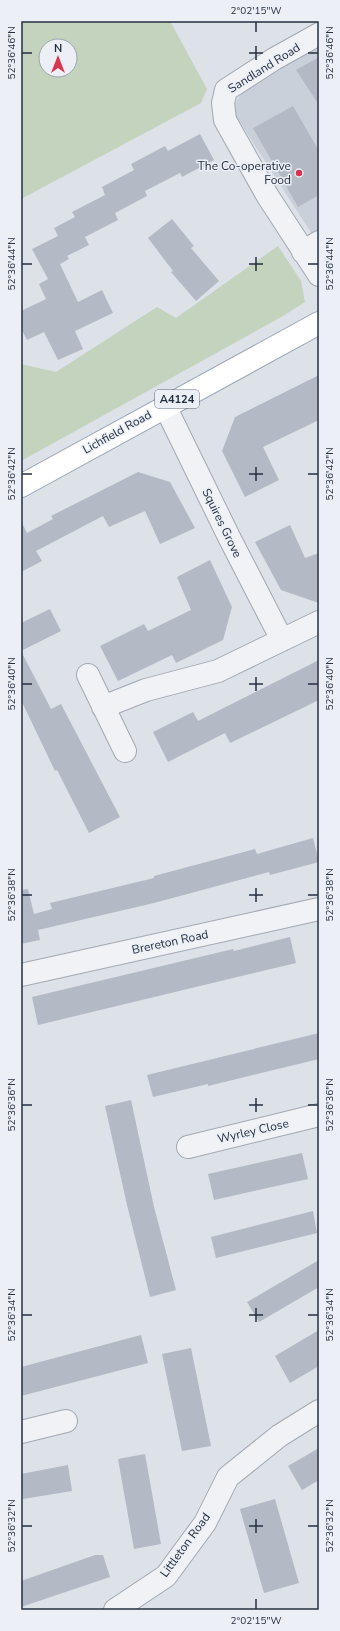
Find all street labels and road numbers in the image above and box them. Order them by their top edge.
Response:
street label: Sandland Road [225,39,303,97]
road number: A4124 [155,390,199,408]
street label: Lichfield Road [80,407,154,457]
street label: Squires Grove [198,486,246,560]
street label: Brereton Road [130,926,210,958]
street label: Wyrley Close [216,1115,290,1147]
street label: Littleton Road [156,1510,214,1580]

